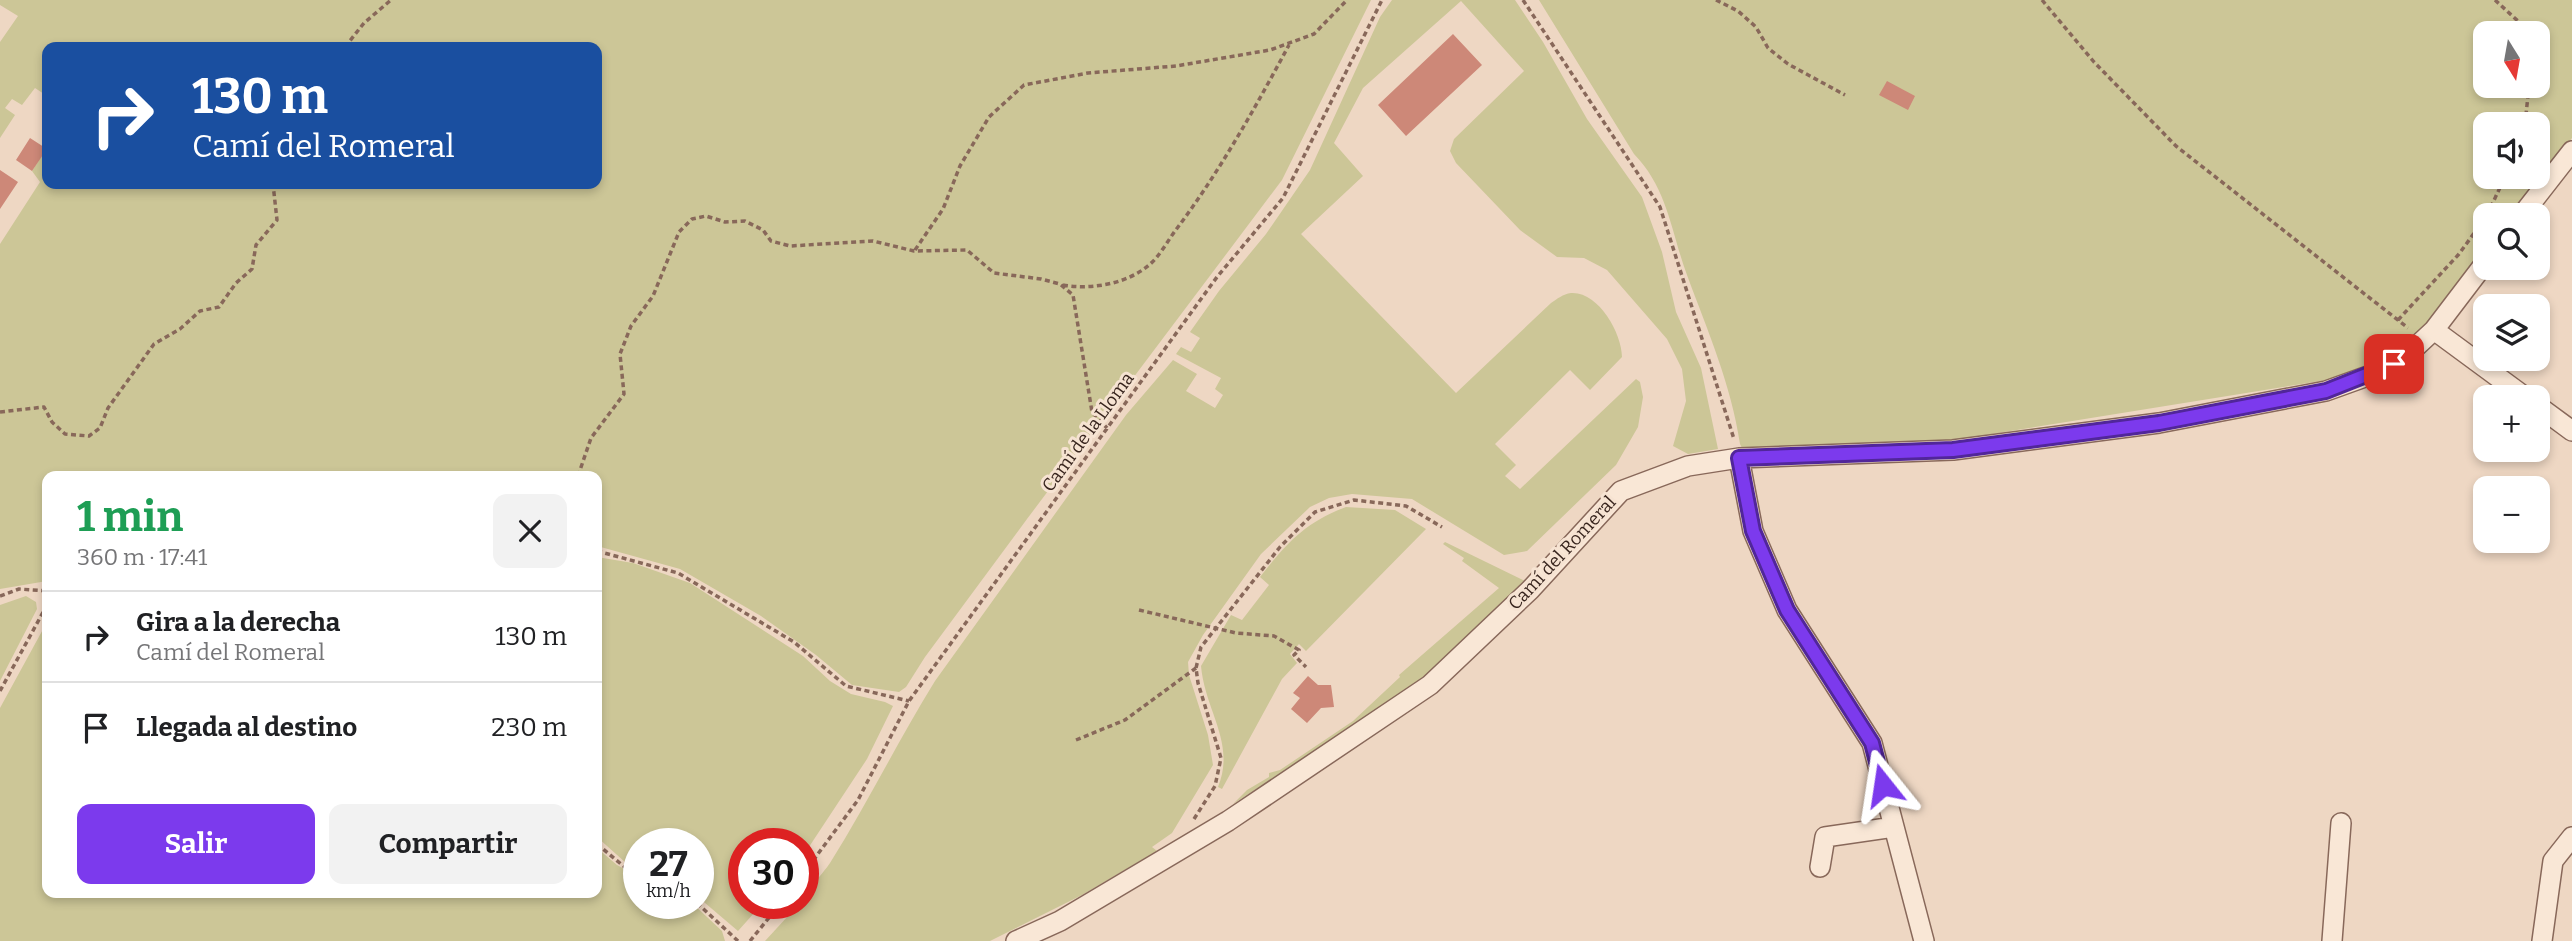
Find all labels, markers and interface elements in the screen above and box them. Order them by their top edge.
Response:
north arrow [2473,21,2550,98]
map controls [2473,21,2550,553]
text: 130 m [192,67,328,126]
icon: right [77,70,168,161]
button: sound [2473,112,2550,189]
text: Camí del Romeral [192,127,455,165]
button: search [2473,203,2550,280]
button: layers [2473,294,2550,371]
pin [2364,334,2424,394]
icon: arrive [2375,345,2413,383]
street label: Camí de la Lloma [1037,368,1139,496]
button: + [2473,385,2550,462]
button: − [2473,476,2550,553]
street label: Camí del Romeral [1504,491,1620,615]
text: 1 min [77,492,183,542]
button: close [493,494,567,568]
text: 360 m · 17:41 [77,543,207,571]
text: Gira a la derecha [136,607,340,638]
icon: right [77,618,115,656]
text: 130 m [495,621,567,652]
text: Camí del Romeral [136,638,325,666]
icon: arrive [77,709,115,747]
text: Llegada al destino [136,712,357,743]
text: 230 m [491,712,567,743]
position arrow [1846,748,1920,822]
button: Salir [77,804,315,884]
button: Compartir [329,804,567,884]
speed limit sign: 30 [728,828,819,919]
text: 27 [649,843,688,885]
text: km/h [646,880,691,902]

